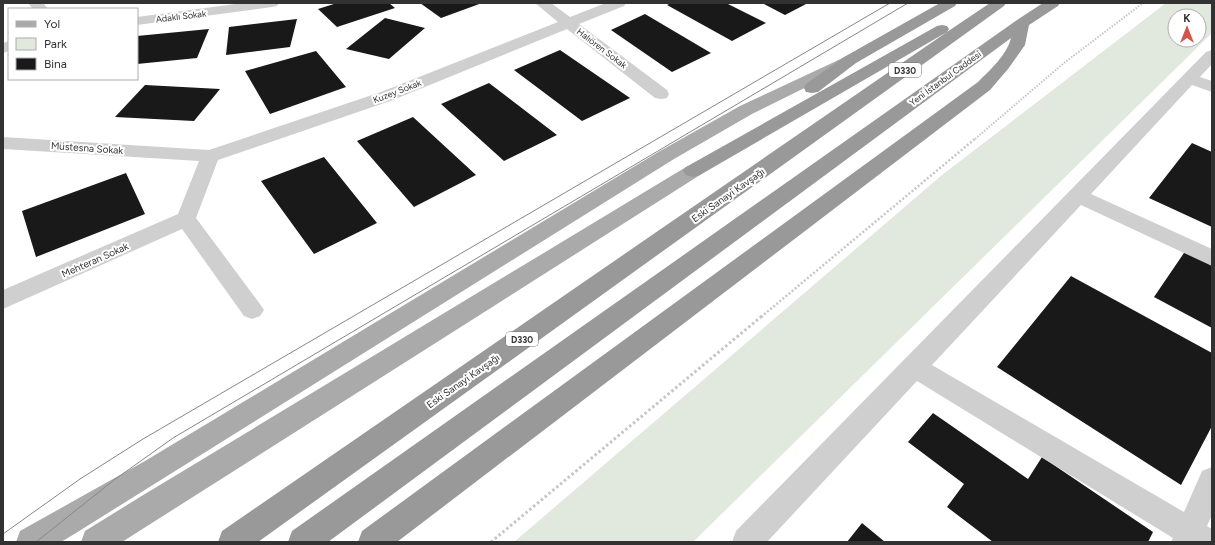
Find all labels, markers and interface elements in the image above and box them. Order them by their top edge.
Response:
street label: Adaklı Sokak [155,7,207,25]
legend [8,8,138,80]
north arrow [1167,8,1207,48]
text: K [1183,12,1191,25]
text: Yol [44,17,60,31]
street label: Halıören Sokak [575,26,630,71]
text: Park [44,37,67,51]
street label: Yeni İstanbul Caddesi [907,48,983,108]
text: Bina [44,57,67,71]
road number: D330 [889,63,921,77]
street label: Kuzey Sokak [371,77,423,105]
street label: Müstesna Sokak [50,139,124,157]
street label: Eski Sanayi Kavşağı [689,165,767,225]
street label: Mehteran Sokak [60,239,131,281]
road number: D330 [506,332,538,346]
street label: Eski Sanayi Kavşağı [424,351,502,411]

